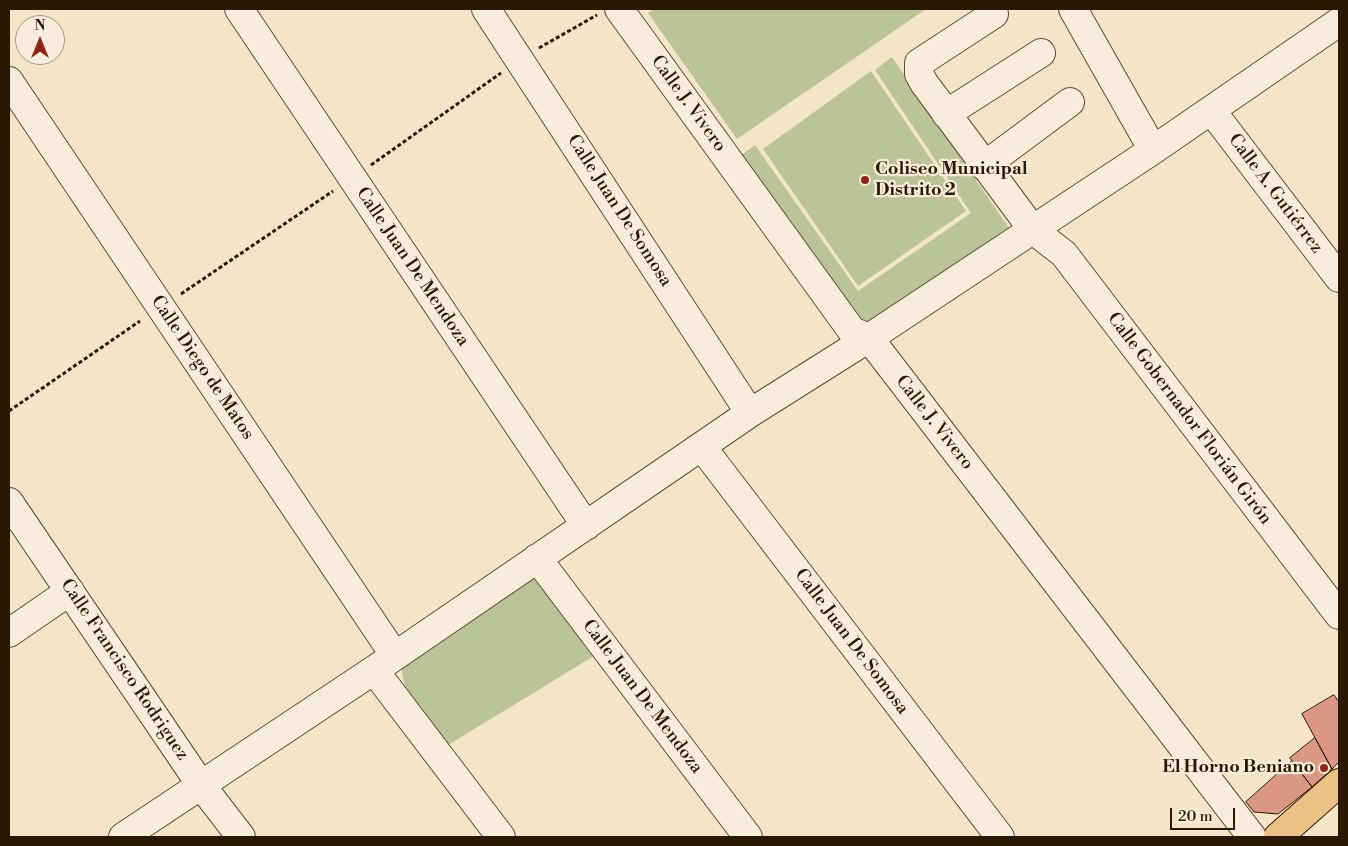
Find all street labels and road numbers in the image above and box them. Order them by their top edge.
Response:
street label: Calle J. Vivero [646,52,730,156]
street label: Calle A. Gutiérrez [1223,130,1327,258]
street label: Calle Juan De Somosa [562,131,676,291]
street label: Calle Juan De Mendoza [351,183,473,351]
street label: Calle Diego de Matos [146,292,258,444]
street label: Calle Gobernador Florián Girón [1102,309,1276,529]
street label: Calle J. Vivero [890,371,978,475]
street label: Calle Juan De Somosa [789,565,913,719]
street label: Calle Francisco Rodriguez [55,575,193,765]
street label: Calle Juan De Mendoza [577,616,707,778]

